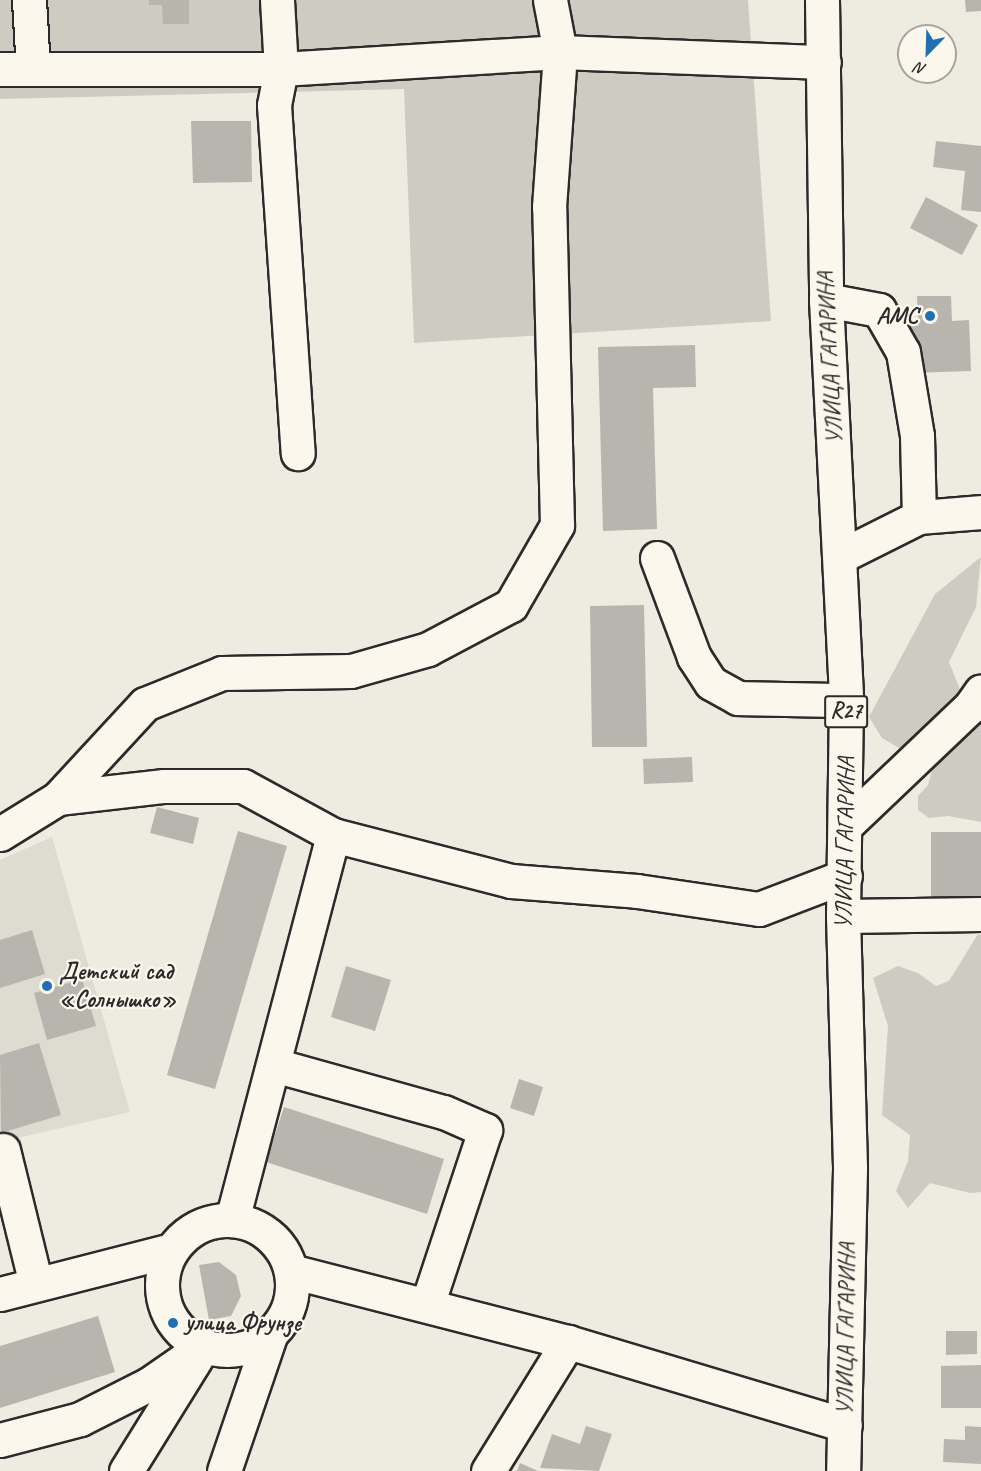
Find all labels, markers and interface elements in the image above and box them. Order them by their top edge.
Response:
north arrow [897,24,957,84]
text: N [912,58,929,80]
street label: УЛИЦА ГАГАРИНА [811,271,849,445]
place label: AMC [876,302,918,330]
marker: AMC [923,309,937,323]
road number: R27 [824,693,868,731]
street label: УЛИЦА ГАГАРИНА [829,756,861,930]
place label: Детский сад «Солнышко» [59,958,176,1014]
marker: Детский сад «Солнышко» [40,979,54,993]
street label: УЛИЦА ГАГАРИНА [830,1242,862,1416]
place label: улица Фрунзе [185,1309,300,1337]
marker: улица Фрунзе [166,1316,180,1330]

